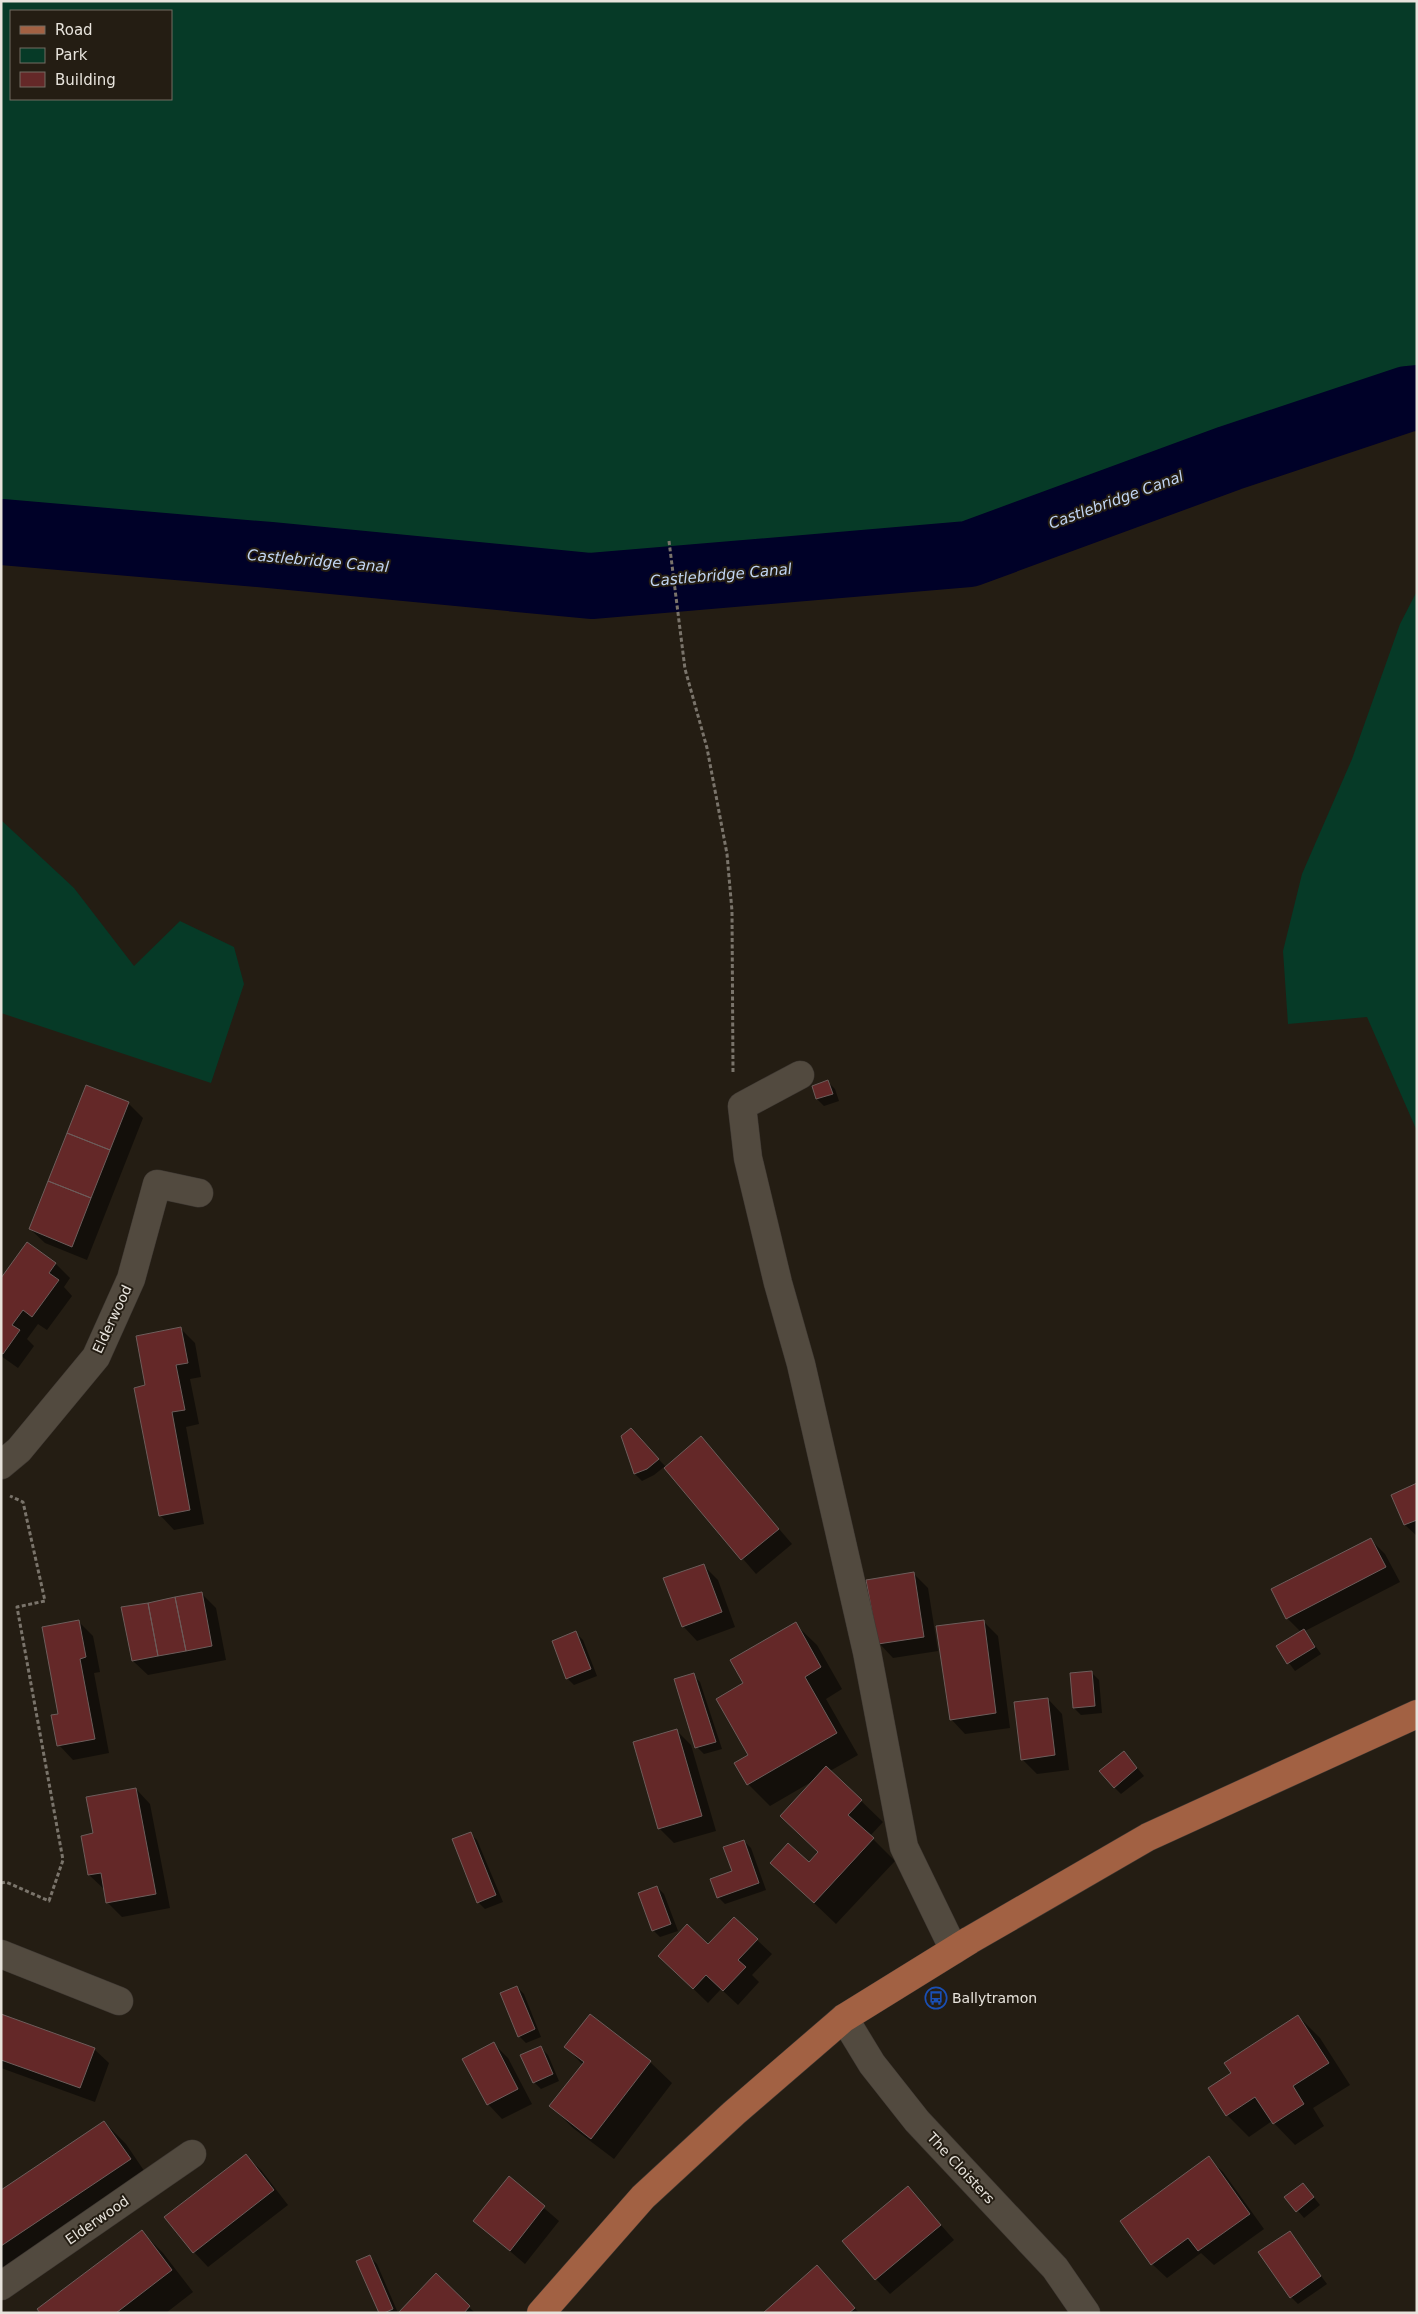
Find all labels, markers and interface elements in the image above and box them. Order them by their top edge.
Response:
legend [10,10,172,100]
text: Road [55,21,93,39]
text: Park [55,46,88,64]
text: Building [55,71,116,89]
water label: Castlebridge Canal [1046,467,1187,533]
water label: Castlebridge Canal [246,546,390,576]
water label: Castlebridge Canal [649,560,793,590]
street label: Elderwood [89,1282,135,1356]
bus stop icon: Ballytramon [924,1986,948,2010]
place label: Ballytramon [952,1990,1037,2006]
street label: The Cloisters [923,2129,998,2207]
street label: Elderwood [62,2192,132,2248]

